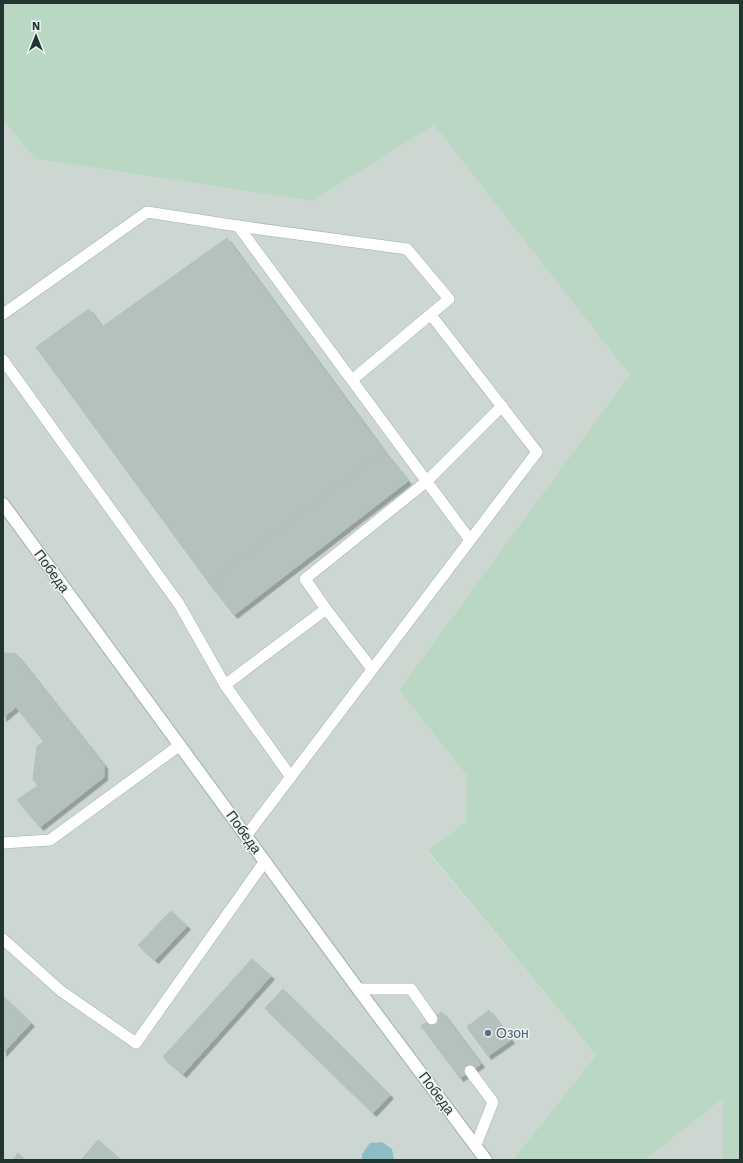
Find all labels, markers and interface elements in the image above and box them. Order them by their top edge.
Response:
north arrow [16,16,56,56]
text: N [32,20,40,33]
street label: Победа [31,546,73,596]
street label: Победа [223,807,265,857]
place label: Озон [496,1025,529,1041]
marker: Озон [483,1028,493,1038]
street label: Победа [416,1069,458,1118]

